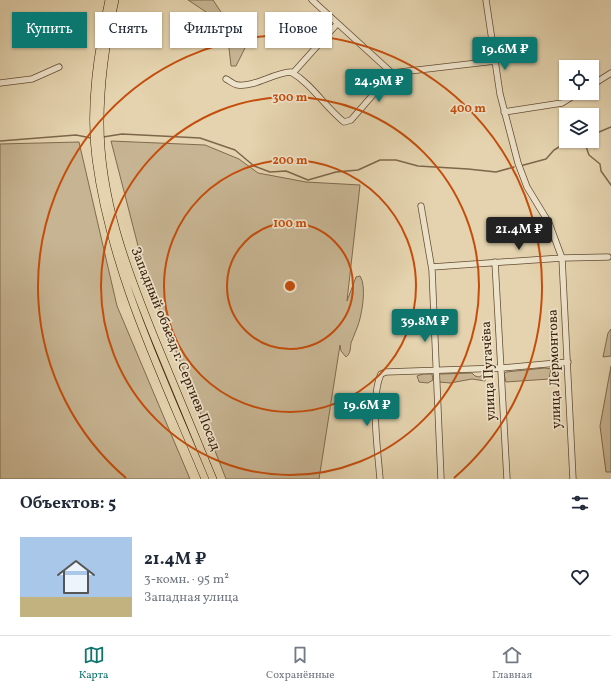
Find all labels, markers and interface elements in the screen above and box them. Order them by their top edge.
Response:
chip: Купить [12,12,87,48]
chip: Снять [95,12,162,48]
chip: Фильтры [170,12,257,48]
chip: Новое [265,12,332,48]
pin: 19.6M ₽ [468,37,542,71]
text: 19.6M ₽ [481,41,529,59]
map controls [559,60,599,148]
button: locate [559,60,599,100]
pin: 24.9M ₽ [342,69,416,103]
text: 24.9M ₽ [354,73,404,91]
text: 300 m [273,90,308,106]
text: 400 m [450,101,486,117]
button: layers [559,108,599,148]
text: 200 m [272,153,308,169]
text: 100 m [273,216,307,232]
pin: 21.4M ₽ [482,217,556,251]
text: 21.4M ₽ [495,221,543,239]
street label: Западный объезд г. Сергиев Посад [125,244,225,454]
centre of rings [283,279,297,293]
pin: 39.8M ₽ [388,309,462,343]
street label: улица Лермонтова [543,309,567,429]
text: 39.8M ₽ [401,313,449,331]
street label: улица Пугачёва [477,321,501,421]
pin: 19.6M ₽ [330,393,404,427]
text: 19.6M ₽ [343,397,391,415]
text: Объектов: 5 [20,492,116,515]
icon: filters [569,492,591,514]
text: 21.4M ₽ [144,548,206,571]
icon: home [52,553,100,601]
icon: heart [569,566,591,588]
text: 3-комн. · 95 m² [144,571,229,589]
text: Западная улица [144,589,239,607]
tab: Карта [79,644,109,683]
tab: Сохранённые [266,644,335,683]
tab: Главная [492,644,532,683]

